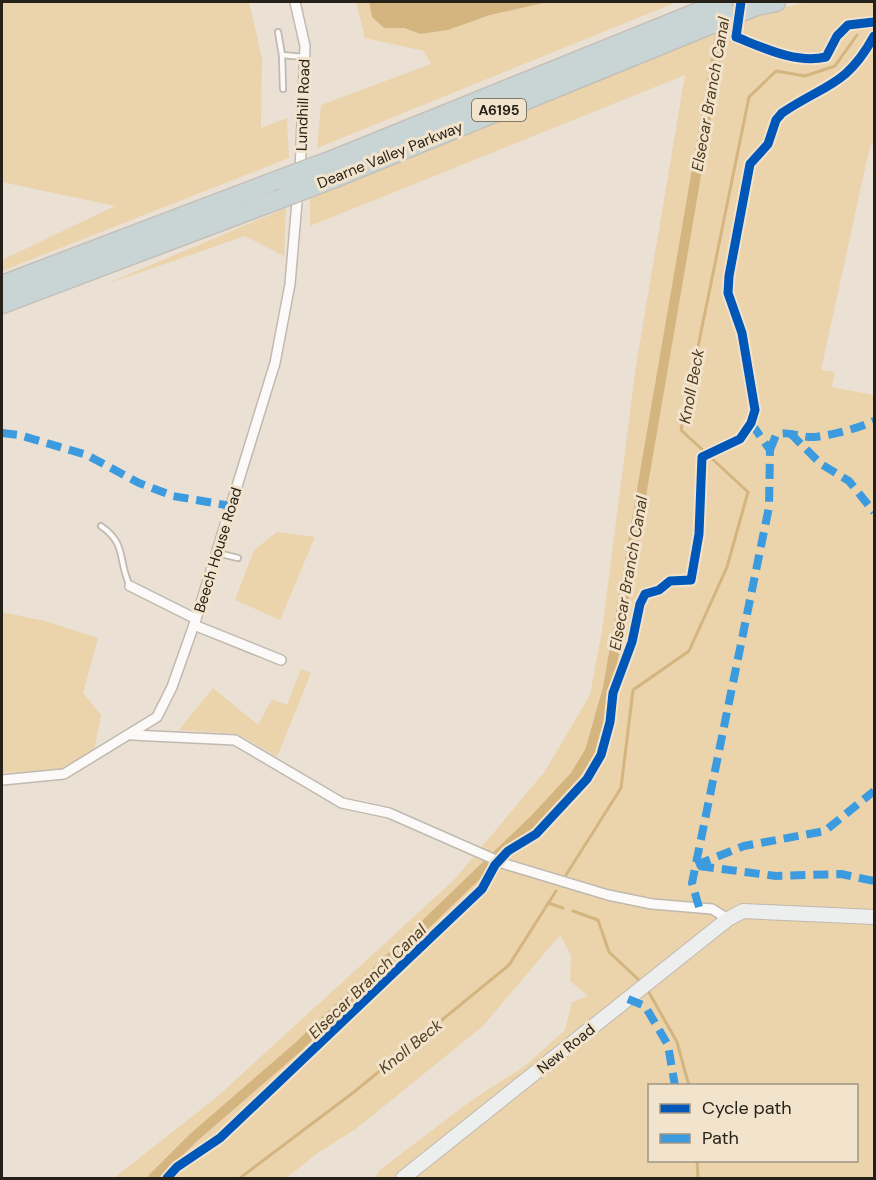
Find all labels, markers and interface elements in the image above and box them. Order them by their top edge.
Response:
water label: Elsecar Branch Canal [687,15,734,173]
street label: Lundhill Road [291,59,315,151]
road number: A6195 [472,99,526,121]
street label: Dearne Valley Parkway [314,116,466,193]
water label: Knoll Beck [674,346,709,425]
street label: Beech House Road [189,485,247,615]
water label: Elsecar Branch Canal [605,494,652,652]
water label: Elsecar Branch Canal [304,919,431,1043]
water label: Knoll Beck [374,1014,447,1078]
street label: New Road [533,1020,599,1078]
legend [648,1084,858,1162]
text: Cycle path [702,1096,792,1120]
text: Path [702,1126,739,1150]

